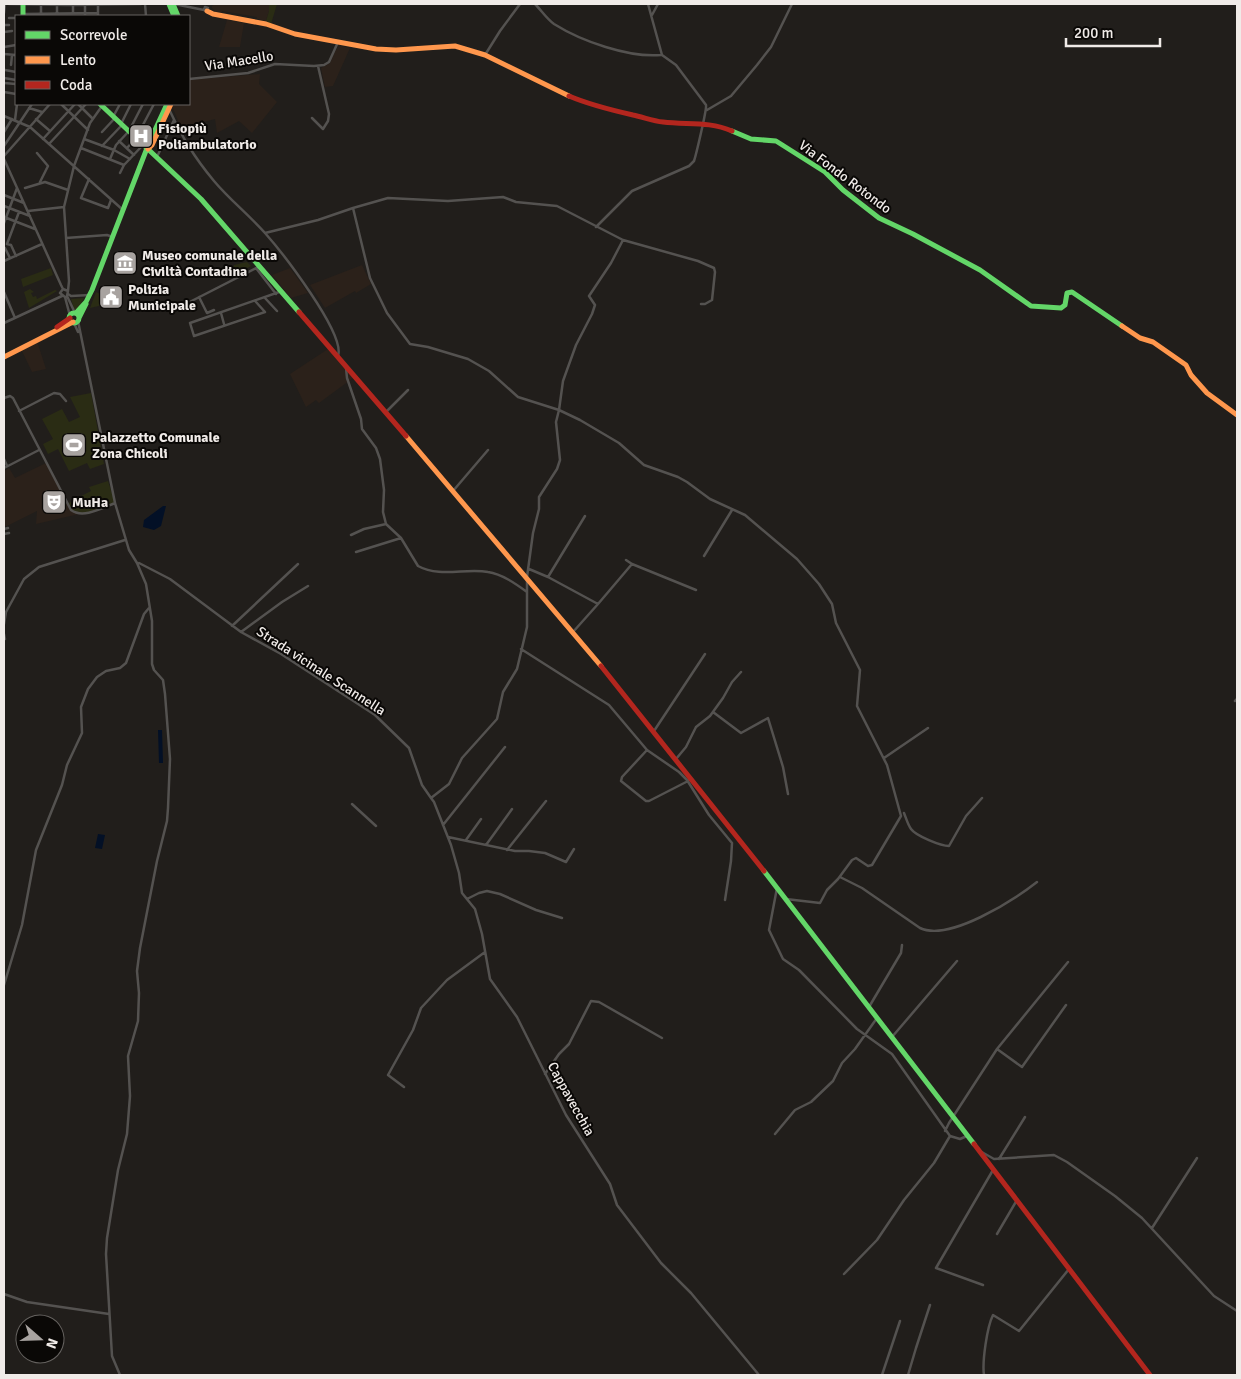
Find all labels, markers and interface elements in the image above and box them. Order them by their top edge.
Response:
legend [15,15,190,105]
scale bar [1066,15,1160,47]
text: 200 m [1074,24,1114,42]
text: Scorrevole [60,26,127,44]
street label: Via Macello [204,47,274,75]
text: Lento [60,51,96,69]
text: Coda [60,76,92,94]
place label: Fisiopiù Poliambulatorio [158,120,257,153]
hospital icon: Fisiopiù Poliambulatorio [128,123,154,149]
street label: Via Fondo Rotondo [795,137,895,217]
place label: Museo comunale della Civiltà Contadina [142,247,277,280]
museum icon: Museo comunale della Civiltà Contadina [112,250,138,276]
place label: Polizia Municipale [128,281,196,314]
public building icon: Polizia Municipale [98,284,124,310]
place label: Palazzetto Comunale Zona Chicoli [92,429,220,462]
sports icon: Palazzetto Comunale Zona Chicoli [61,432,87,458]
theatre icon: MuHa [41,489,67,515]
place label: MuHa [72,494,108,511]
street label: Strada vicinale Scannella [253,623,389,719]
street label: Cappavecchia [544,1059,598,1139]
north arrow [15,1314,65,1364]
text: N [42,1336,61,1351]

